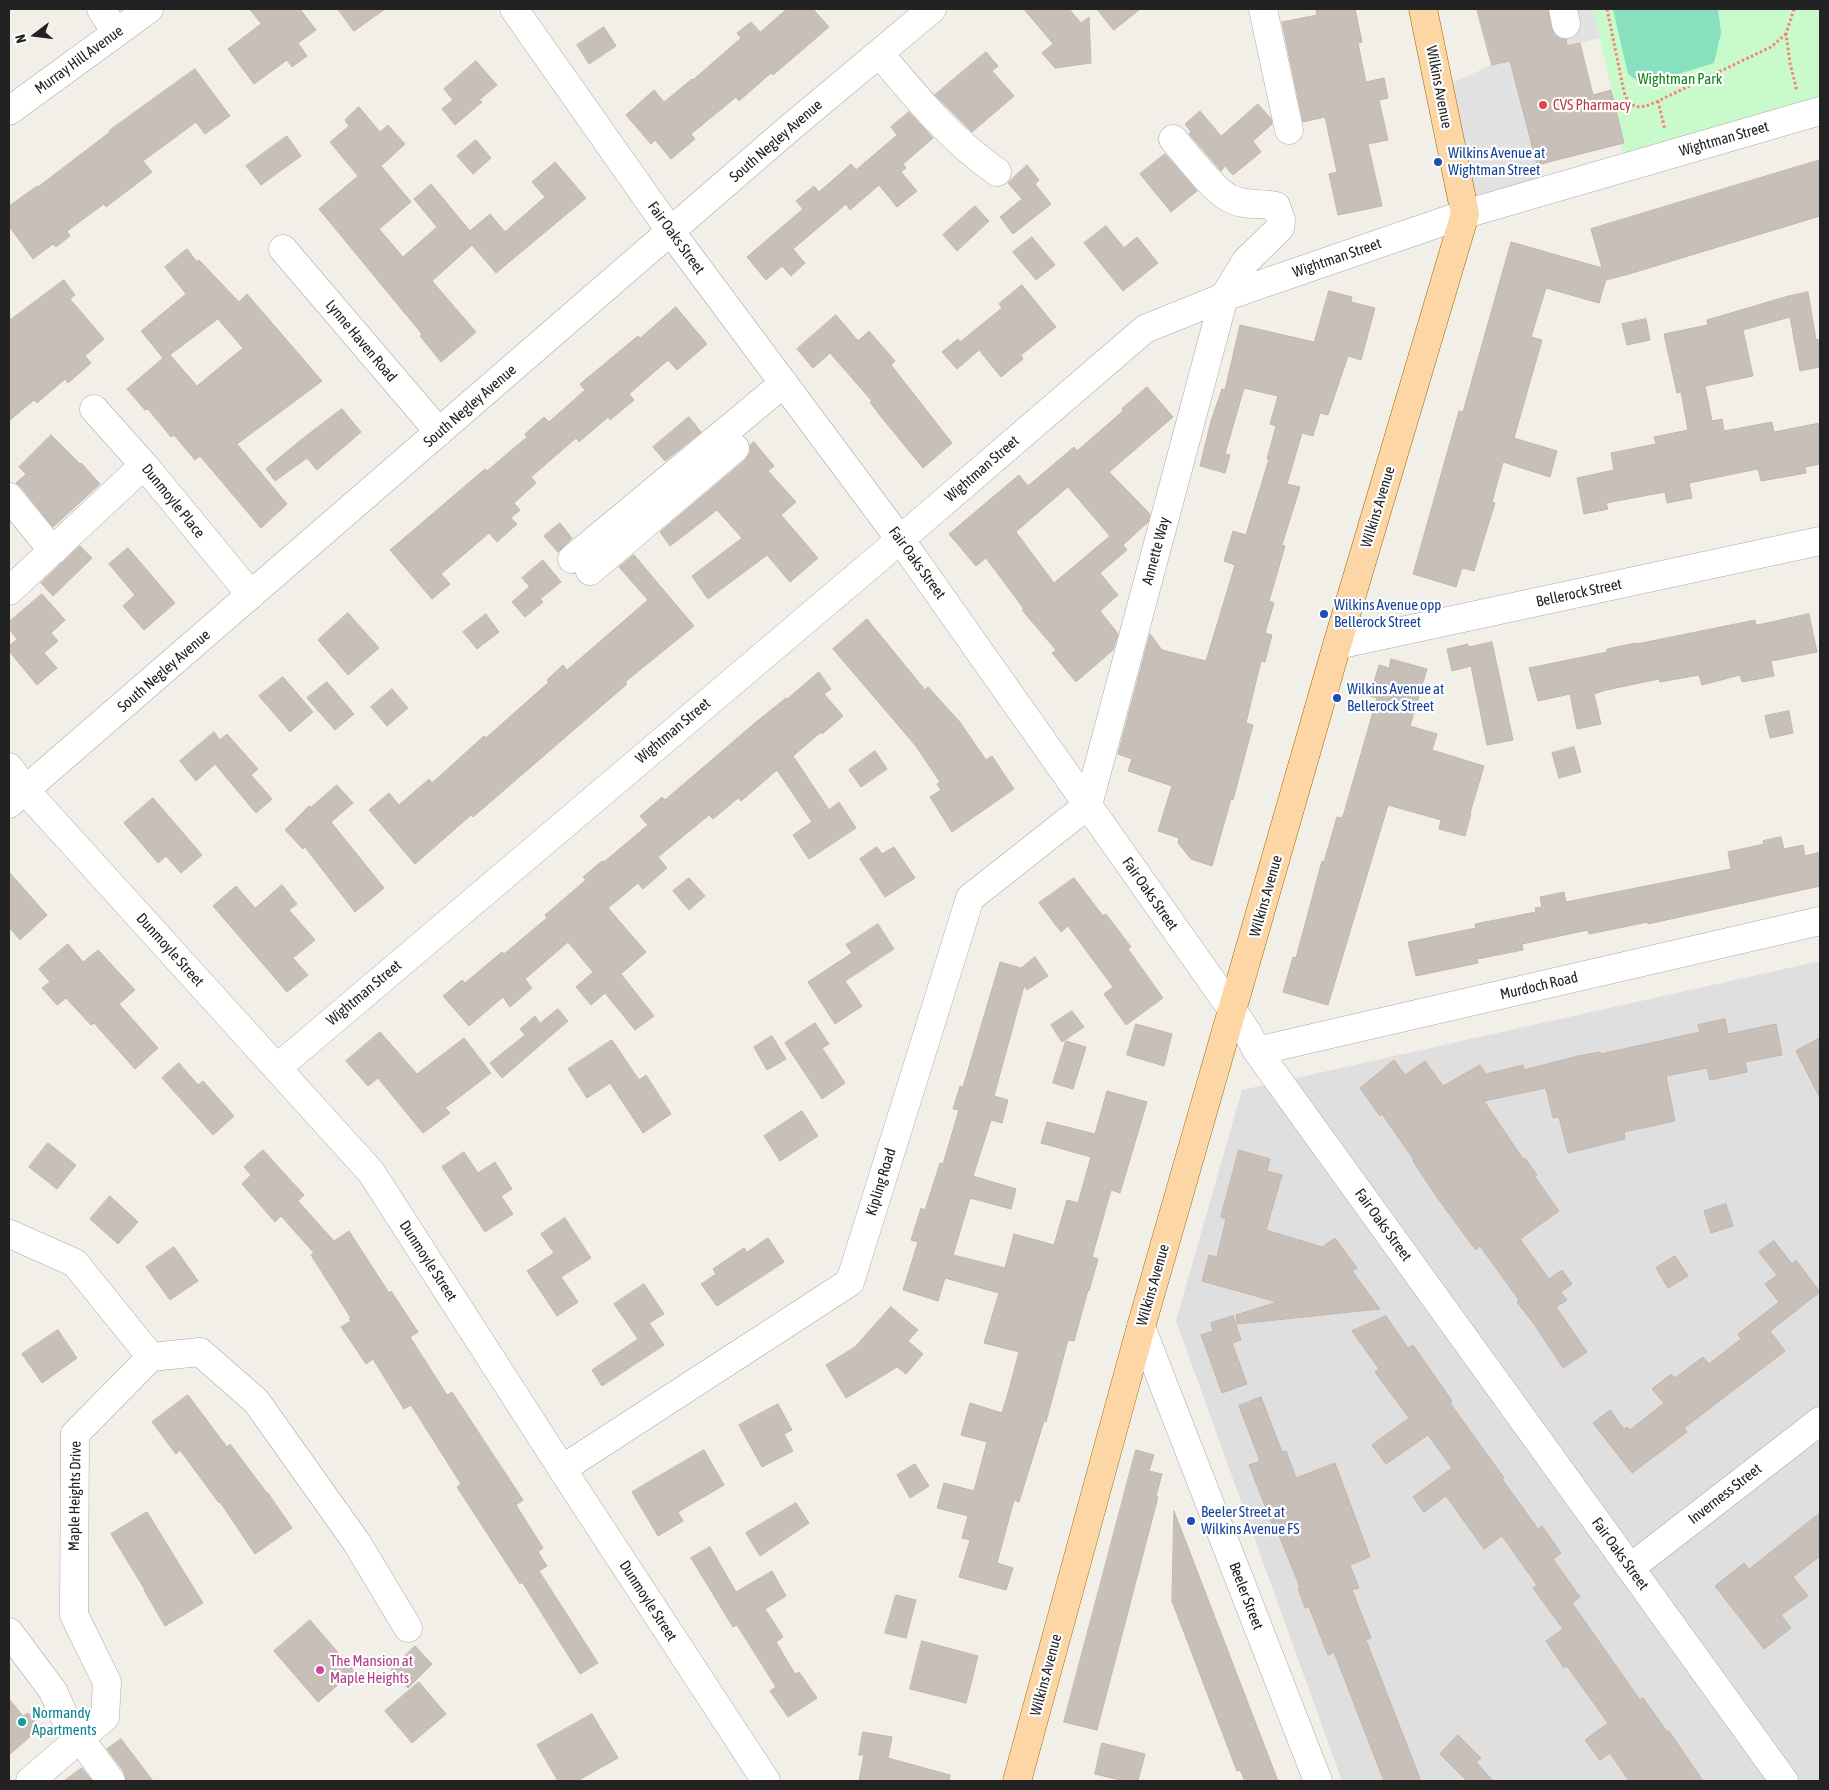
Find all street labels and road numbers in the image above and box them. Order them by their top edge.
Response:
street label: Murray Hill Avenue [31,22,127,98]
street label: Wilkins Avenue [1422,44,1456,130]
street label: South Negley Avenue [726,96,826,186]
street label: Wightman Street [1677,118,1771,160]
street label: Fair Oaks Street [644,198,708,278]
street label: Wightman Street [1290,234,1384,282]
street label: Lynne Haven Road [322,296,400,386]
street label: South Negley Avenue [420,361,520,451]
street label: Wightman Street [941,432,1023,506]
street label: Dunmoyle Place [138,460,208,542]
street label: Wilkins Avenue [1357,464,1399,550]
street label: Annette Way [1138,515,1174,587]
street label: Fair Oaks Street [885,523,949,603]
street label: Bellerock Street [1535,575,1623,611]
street label: South Negley Avenue [114,626,214,716]
street label: Wightman Street [632,694,714,768]
street label: Wilkins Avenue [1246,853,1286,939]
street label: Fair Oaks Street [1118,854,1182,934]
street label: Dunmoyle Street [132,910,208,990]
street label: Wightman Street [323,956,405,1030]
street label: Murdoch Road [1498,968,1580,1004]
street label: Kipling Road [862,1146,900,1218]
street label: Fair Oaks Street [1351,1185,1415,1265]
street label: Dunmoyle Street [395,1217,461,1305]
street label: Wilkins Avenue [1133,1242,1173,1328]
street label: Maple Heights Drive [65,1441,85,1551]
street label: Inverness Street [1685,1460,1765,1528]
street label: Fair Oaks Street [1588,1514,1652,1594]
street label: Dunmoyle Street [615,1557,681,1645]
street label: Beeler Street [1225,1560,1267,1632]
street label: Wilkins Avenue [1026,1632,1066,1718]

